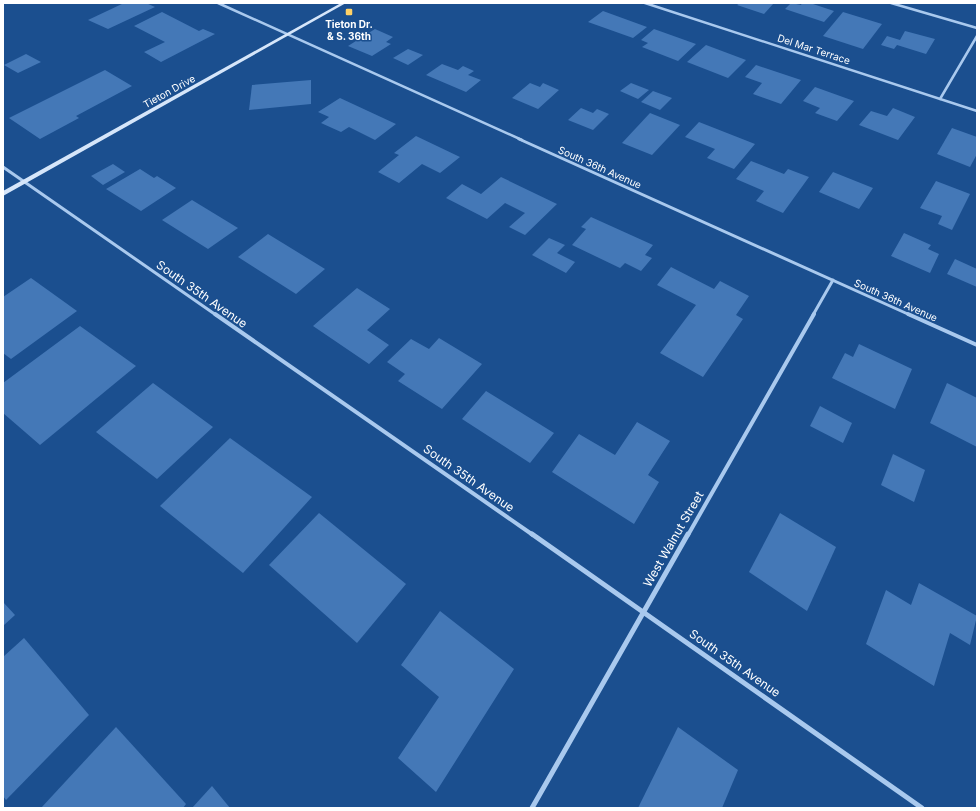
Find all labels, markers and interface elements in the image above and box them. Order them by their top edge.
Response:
marker: Tieton Dr. & S. 36th [344,7,354,17]
place label: Tieton Dr. & S. 36th [325,18,373,42]
street label: Del Mar Terrace [776,32,852,66]
street label: Tieton Drive [141,72,197,110]
street label: South 36th Avenue [557,143,644,191]
street label: South 35th Avenue [154,257,250,331]
street label: South 36th Avenue [853,276,940,324]
street label: South 35th Avenue [421,441,517,515]
street label: West Walnut Street [639,488,707,590]
street label: South 35th Avenue [687,626,783,700]

